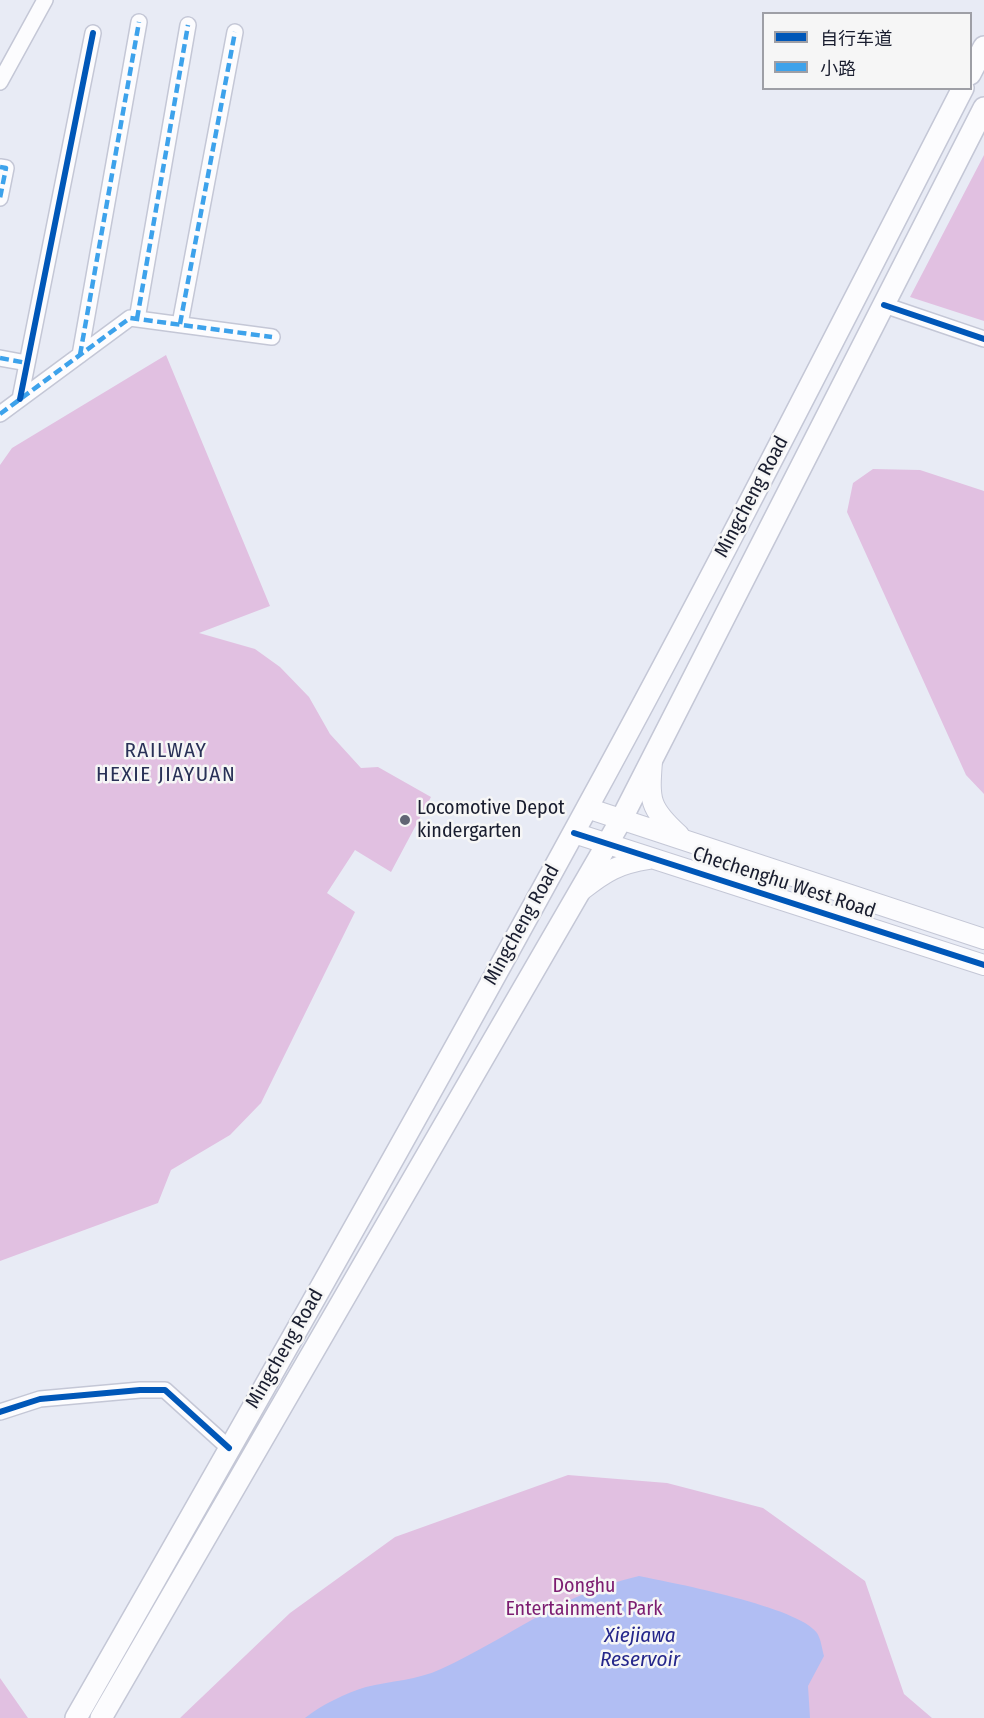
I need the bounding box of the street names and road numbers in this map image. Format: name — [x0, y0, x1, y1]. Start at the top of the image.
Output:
street label: Mingcheng Road — [710, 432, 794, 562]
street label: Chechenghu West Road — [690, 842, 878, 924]
street label: Mingcheng Road — [479, 861, 565, 989]
street label: Mingcheng Road — [241, 1285, 329, 1413]

